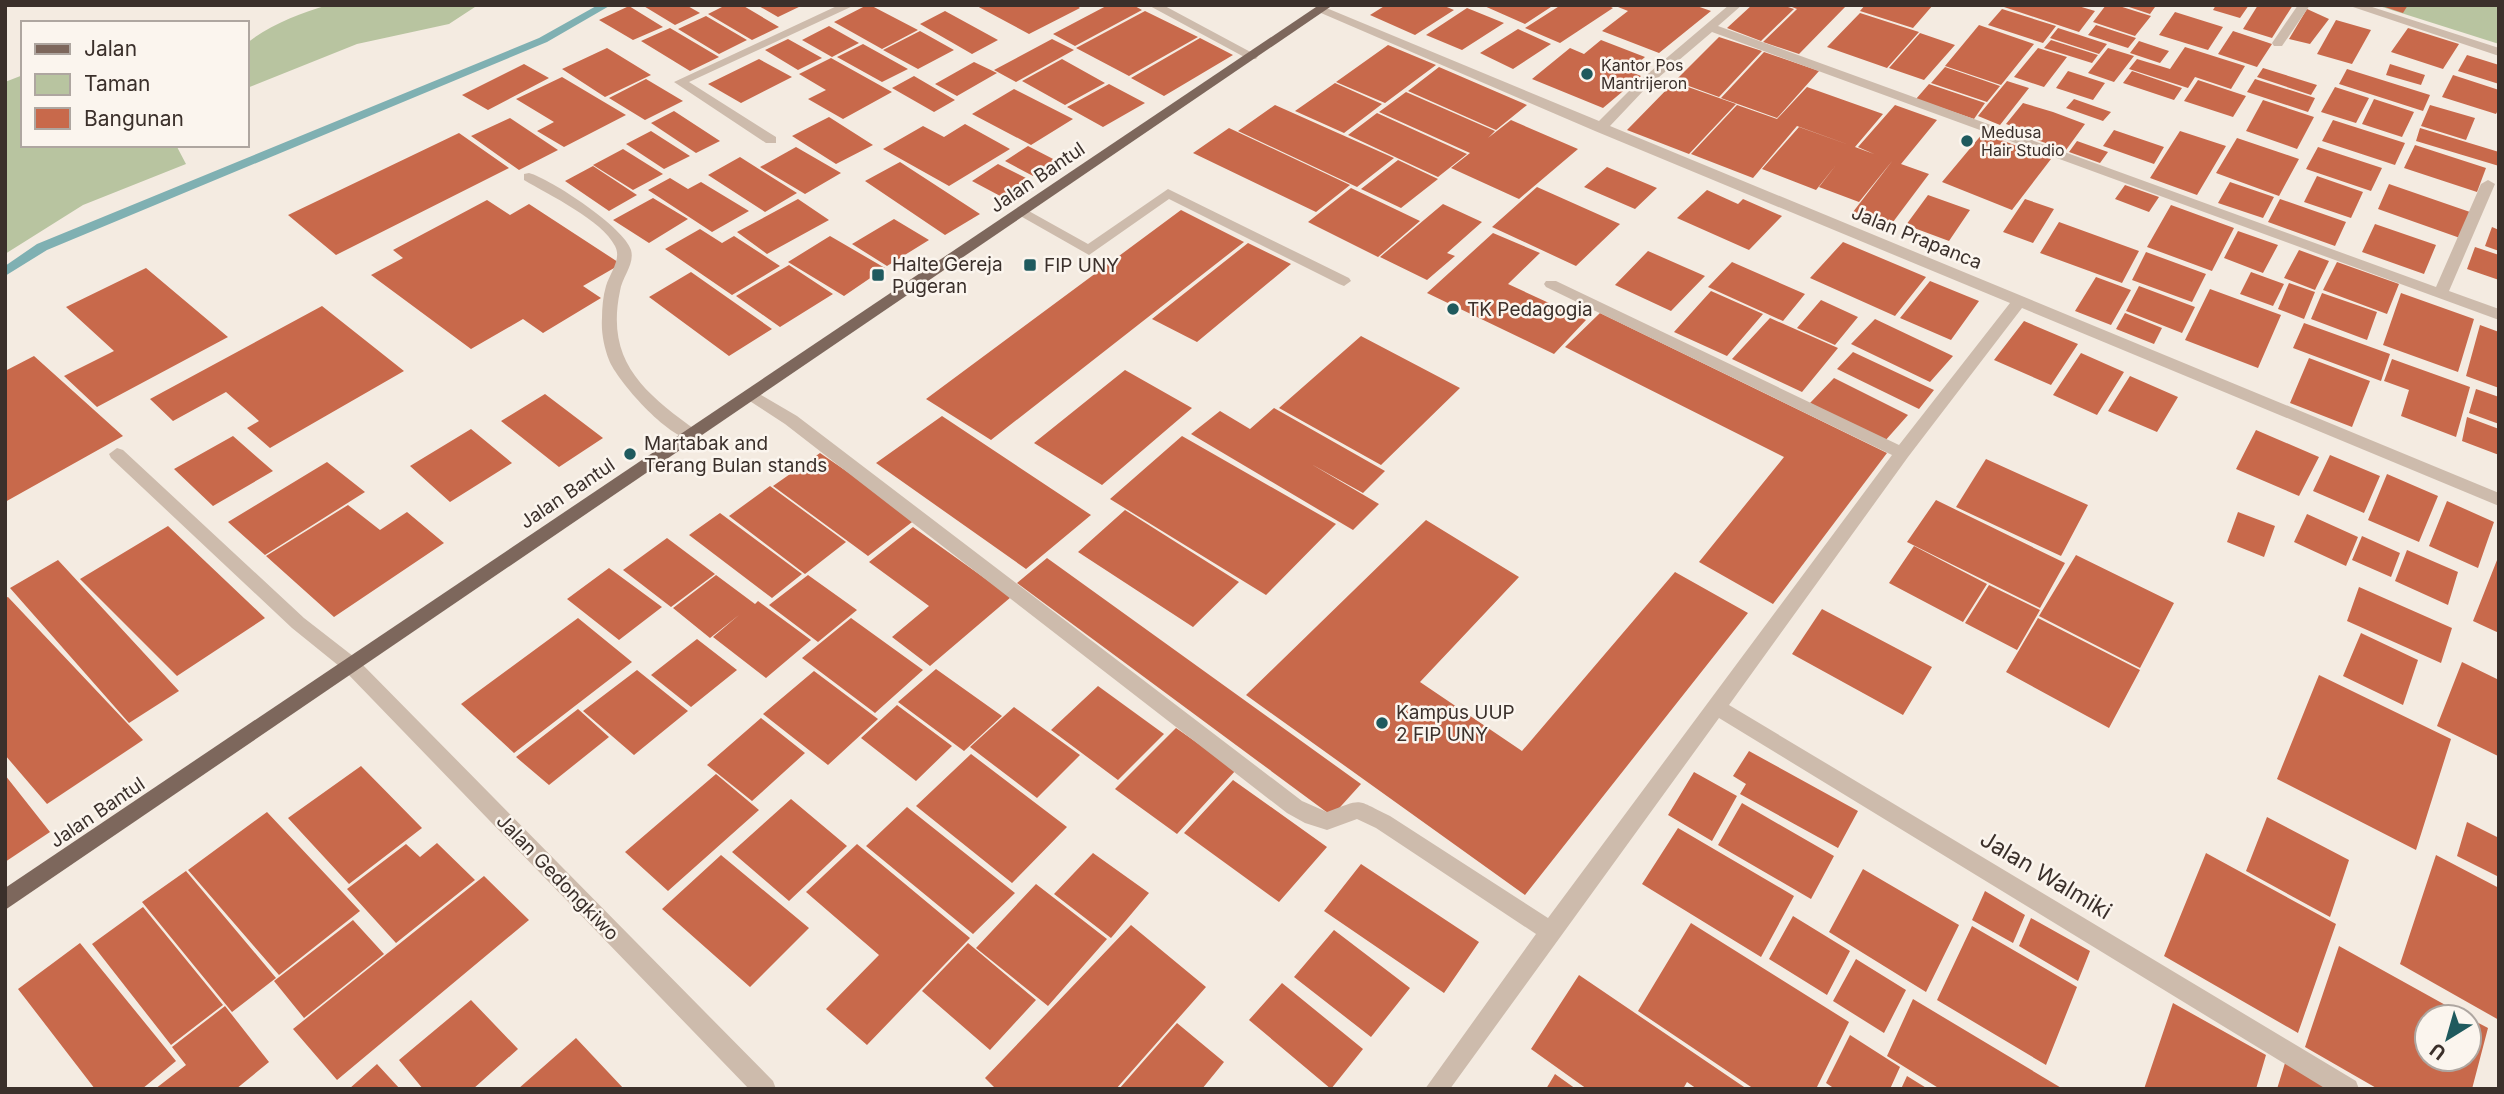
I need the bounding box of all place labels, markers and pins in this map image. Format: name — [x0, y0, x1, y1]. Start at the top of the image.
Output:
place label: Kantor Pos Mantrijeron — [1601, 55, 1687, 93]
marker: Kantor Pos Mantrijeron — [1579, 66, 1595, 82]
place label: Medusa Hair Studio — [1981, 122, 2065, 160]
marker: Medusa Hair Studio — [1959, 133, 1975, 149]
place label: Halte Gereja Pugeran — [892, 253, 1003, 298]
place label: FIP UNY — [1044, 254, 1119, 277]
marker: FIP UNY — [1022, 257, 1038, 273]
marker: Halte Gereja Pugeran — [870, 267, 886, 283]
place label: TK Pedagogia — [1467, 298, 1593, 321]
marker: TK Pedagogia — [1445, 301, 1461, 317]
place label: Martabak and Terang Bulan stands — [644, 432, 827, 477]
marker: Martabak and Terang Bulan stands — [622, 446, 638, 462]
place label: Kampus UUP 2 FIP UNY — [1396, 701, 1515, 746]
marker: Kampus UUP 2 FIP UNY — [1374, 715, 1390, 731]

